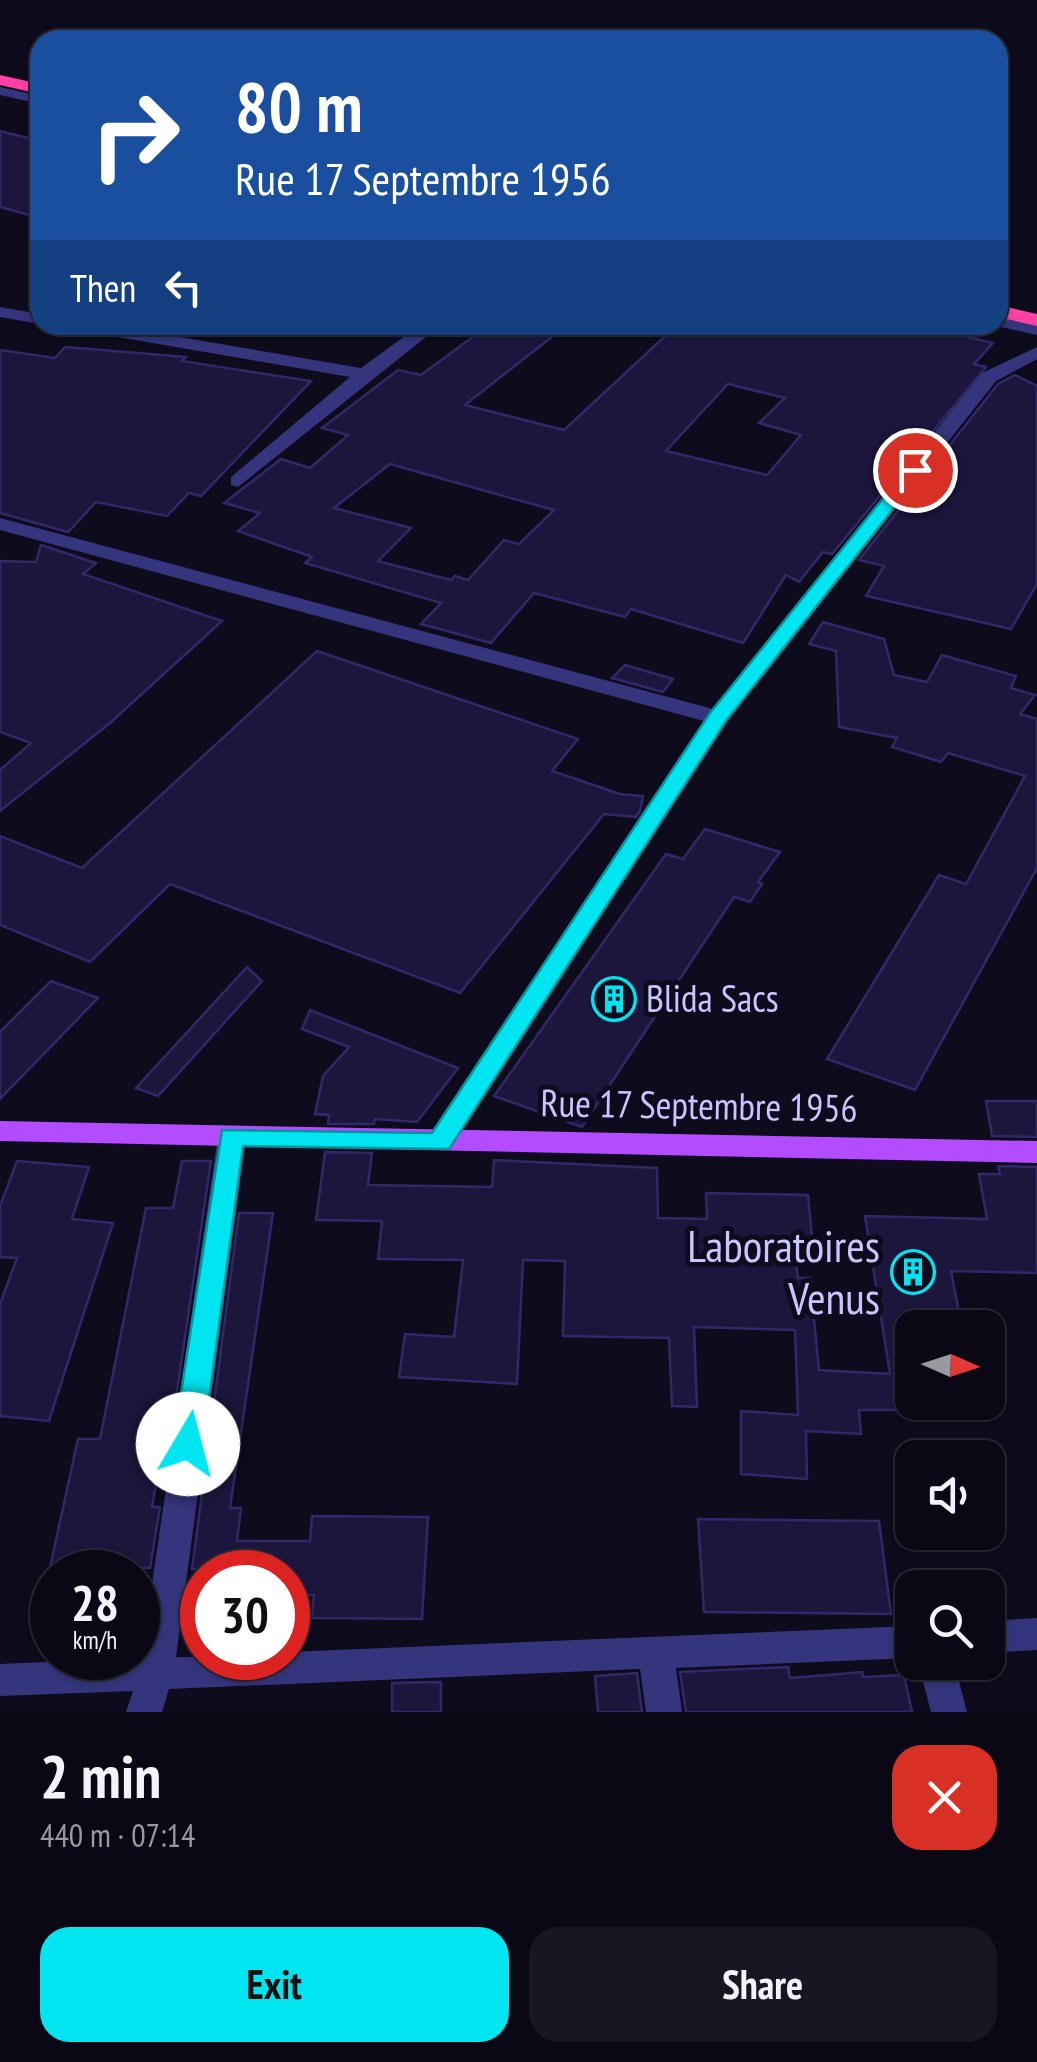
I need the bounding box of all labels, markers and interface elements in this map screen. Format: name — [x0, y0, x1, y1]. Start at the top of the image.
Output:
text: 80 m — [235, 61, 363, 151]
icon: right — [70, 70, 200, 200]
text: Rue 17 Septembre 1956 — [235, 149, 611, 207]
icon: left — [156, 260, 211, 315]
text: Then — [70, 263, 136, 312]
pin — [873, 428, 958, 513]
icon: arrive — [888, 443, 943, 498]
place label: Blida Sacs — [646, 973, 779, 1022]
building icon: Blida Sacs — [591, 976, 637, 1022]
street label: Rue 17 Septembre 1956 — [540, 1077, 858, 1132]
place label: Laboratoires Venus — [687, 1216, 880, 1326]
building icon: Laboratoires Venus — [890, 1249, 936, 1295]
north arrow — [895, 1310, 1005, 1420]
map controls — [895, 1310, 1005, 1680]
position arrow — [136, 1392, 240, 1496]
button: sound — [895, 1440, 1005, 1550]
speed limit sign: 30 — [180, 1550, 310, 1680]
text: 28 — [71, 1570, 119, 1635]
button: search — [895, 1570, 1005, 1680]
text: km/h — [73, 1624, 117, 1656]
text: 2 min — [40, 1737, 161, 1815]
button: close — [892, 1745, 997, 1850]
text: 440 m · 07:14 — [40, 1814, 195, 1856]
button: Exit — [40, 1927, 509, 2042]
button: Share — [529, 1927, 997, 2042]

